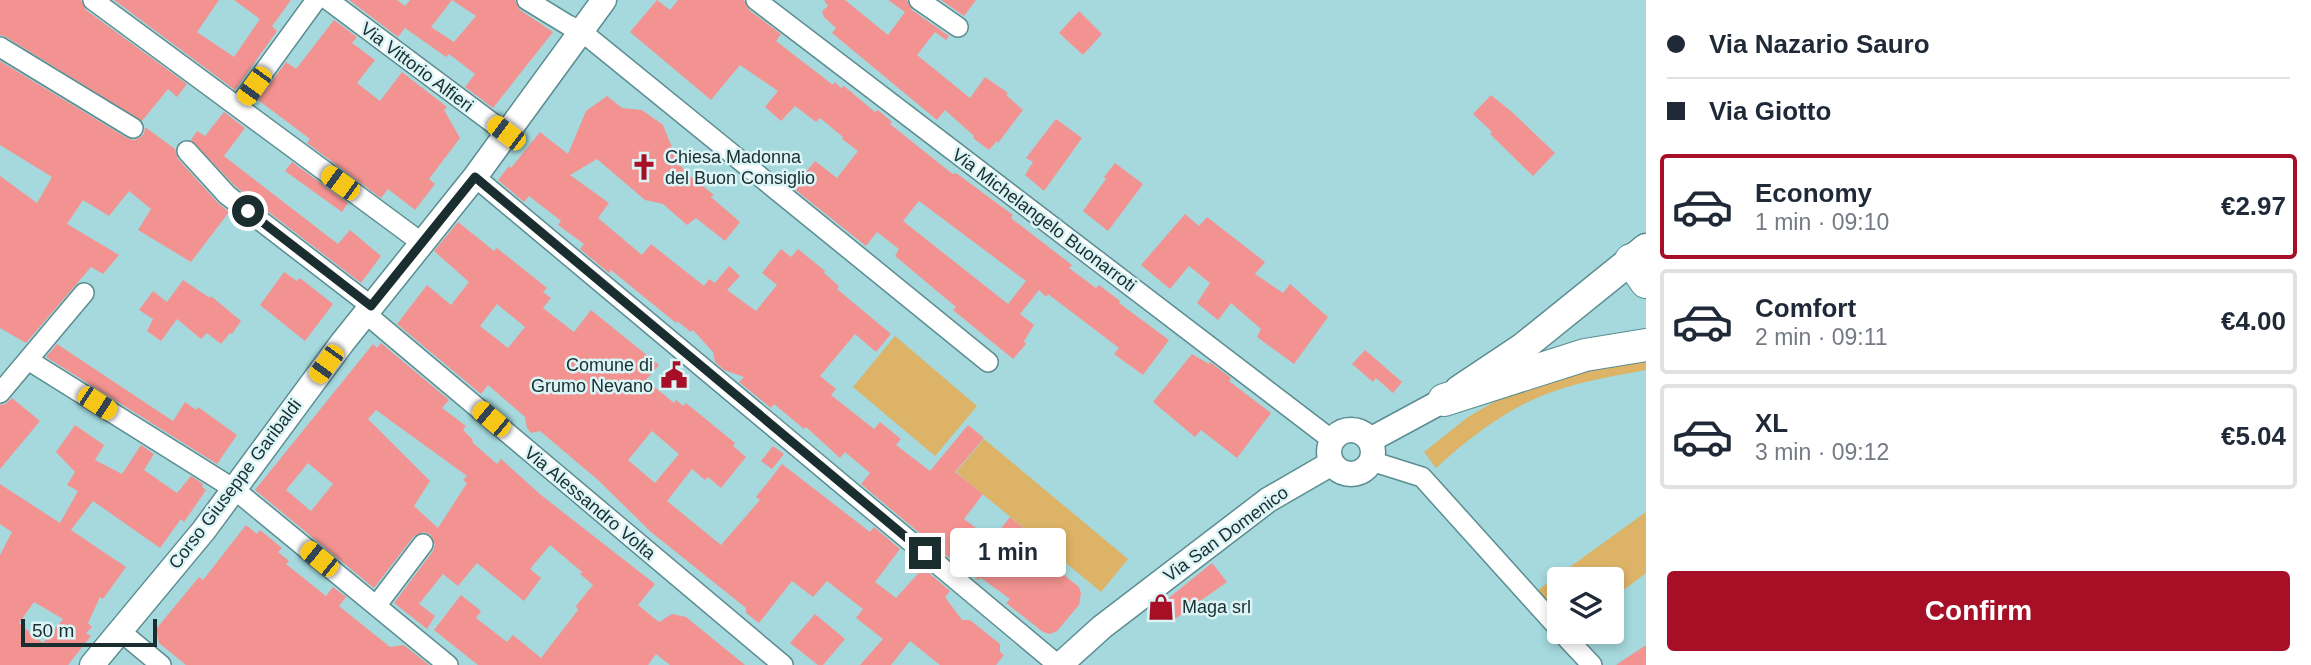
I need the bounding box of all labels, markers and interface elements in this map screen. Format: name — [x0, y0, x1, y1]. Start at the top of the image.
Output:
street label: Via Vittorio Alfieri — [357, 18, 477, 116]
text: Via Nazario Sauro — [1709, 29, 1930, 59]
car — [234, 63, 275, 109]
text: Via Giotto — [1709, 96, 1831, 126]
car — [483, 112, 530, 154]
street label: Via Michelangelo Buonarroti — [948, 144, 1140, 296]
place label: Chiesa Madonna del Buon Consiglio — [665, 147, 815, 188]
church icon: Chiesa Madonna del Buon Consiglio — [629, 152, 659, 182]
car — [317, 162, 364, 204]
icon: car — [1671, 175, 1734, 238]
text: Economy — [1755, 178, 1872, 208]
text: €2.97 — [2221, 191, 2286, 221]
route start — [232, 195, 264, 227]
text: 1 min · 09:10 — [1755, 209, 1889, 235]
icon: car — [1671, 290, 1734, 353]
text: Comfort — [1755, 293, 1856, 323]
text: €4.00 — [2221, 306, 2286, 336]
text: 2 min · 09:11 — [1755, 324, 1888, 350]
car — [306, 341, 347, 387]
place label: Comune di Grumo Nevano — [531, 355, 653, 396]
public building icon: Comune di Grumo Nevano — [659, 360, 689, 390]
car — [74, 383, 121, 423]
street label: Corso Giuseppe Garibaldi — [165, 395, 305, 573]
car — [469, 397, 514, 441]
icon: car — [1671, 405, 1734, 468]
text: XL — [1755, 408, 1788, 438]
text: €5.04 — [2221, 421, 2286, 451]
text: 3 min · 09:12 — [1755, 439, 1889, 465]
street label: Via Alessandro Volta — [520, 442, 660, 564]
street label: Via San Domenico — [1160, 482, 1292, 586]
callout: 1 min — [950, 528, 1065, 578]
route end — [909, 537, 941, 569]
car — [297, 538, 342, 580]
text: 1 min — [978, 539, 1038, 565]
map controls — [1547, 567, 1624, 644]
button: layers — [1547, 567, 1624, 644]
button: Confirm — [1667, 571, 2290, 651]
shop icon: Maga srl — [1146, 592, 1176, 622]
place label: Maga srl — [1182, 597, 1251, 617]
scale bar — [21, 616, 158, 648]
text: 50 m — [32, 620, 74, 641]

